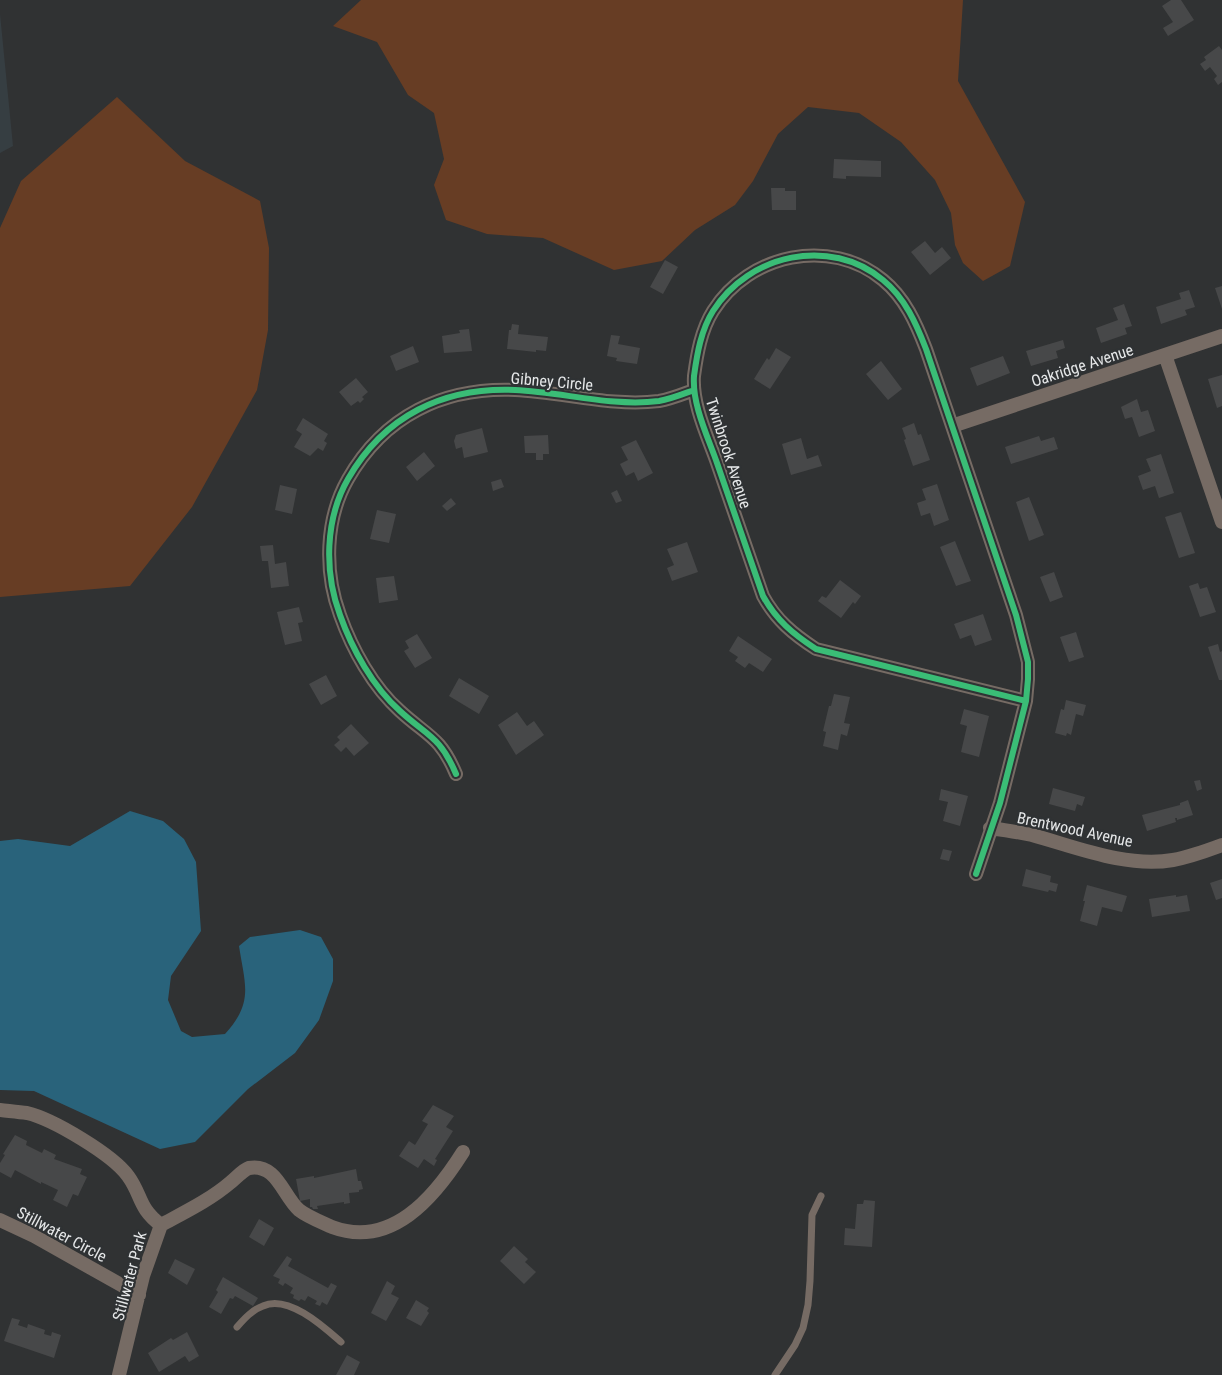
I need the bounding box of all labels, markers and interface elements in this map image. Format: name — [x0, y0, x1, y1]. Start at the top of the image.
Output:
street label: Oakridge Avenue — [1029, 340, 1136, 391]
street label: Gibney Circle — [510, 368, 594, 395]
street label: Twinbrook Avenue — [702, 395, 755, 511]
street label: Brentwood Avenue — [1015, 808, 1134, 851]
street label: Stillwater Circle — [14, 1203, 110, 1266]
street label: Stillwater Park — [108, 1229, 151, 1323]

